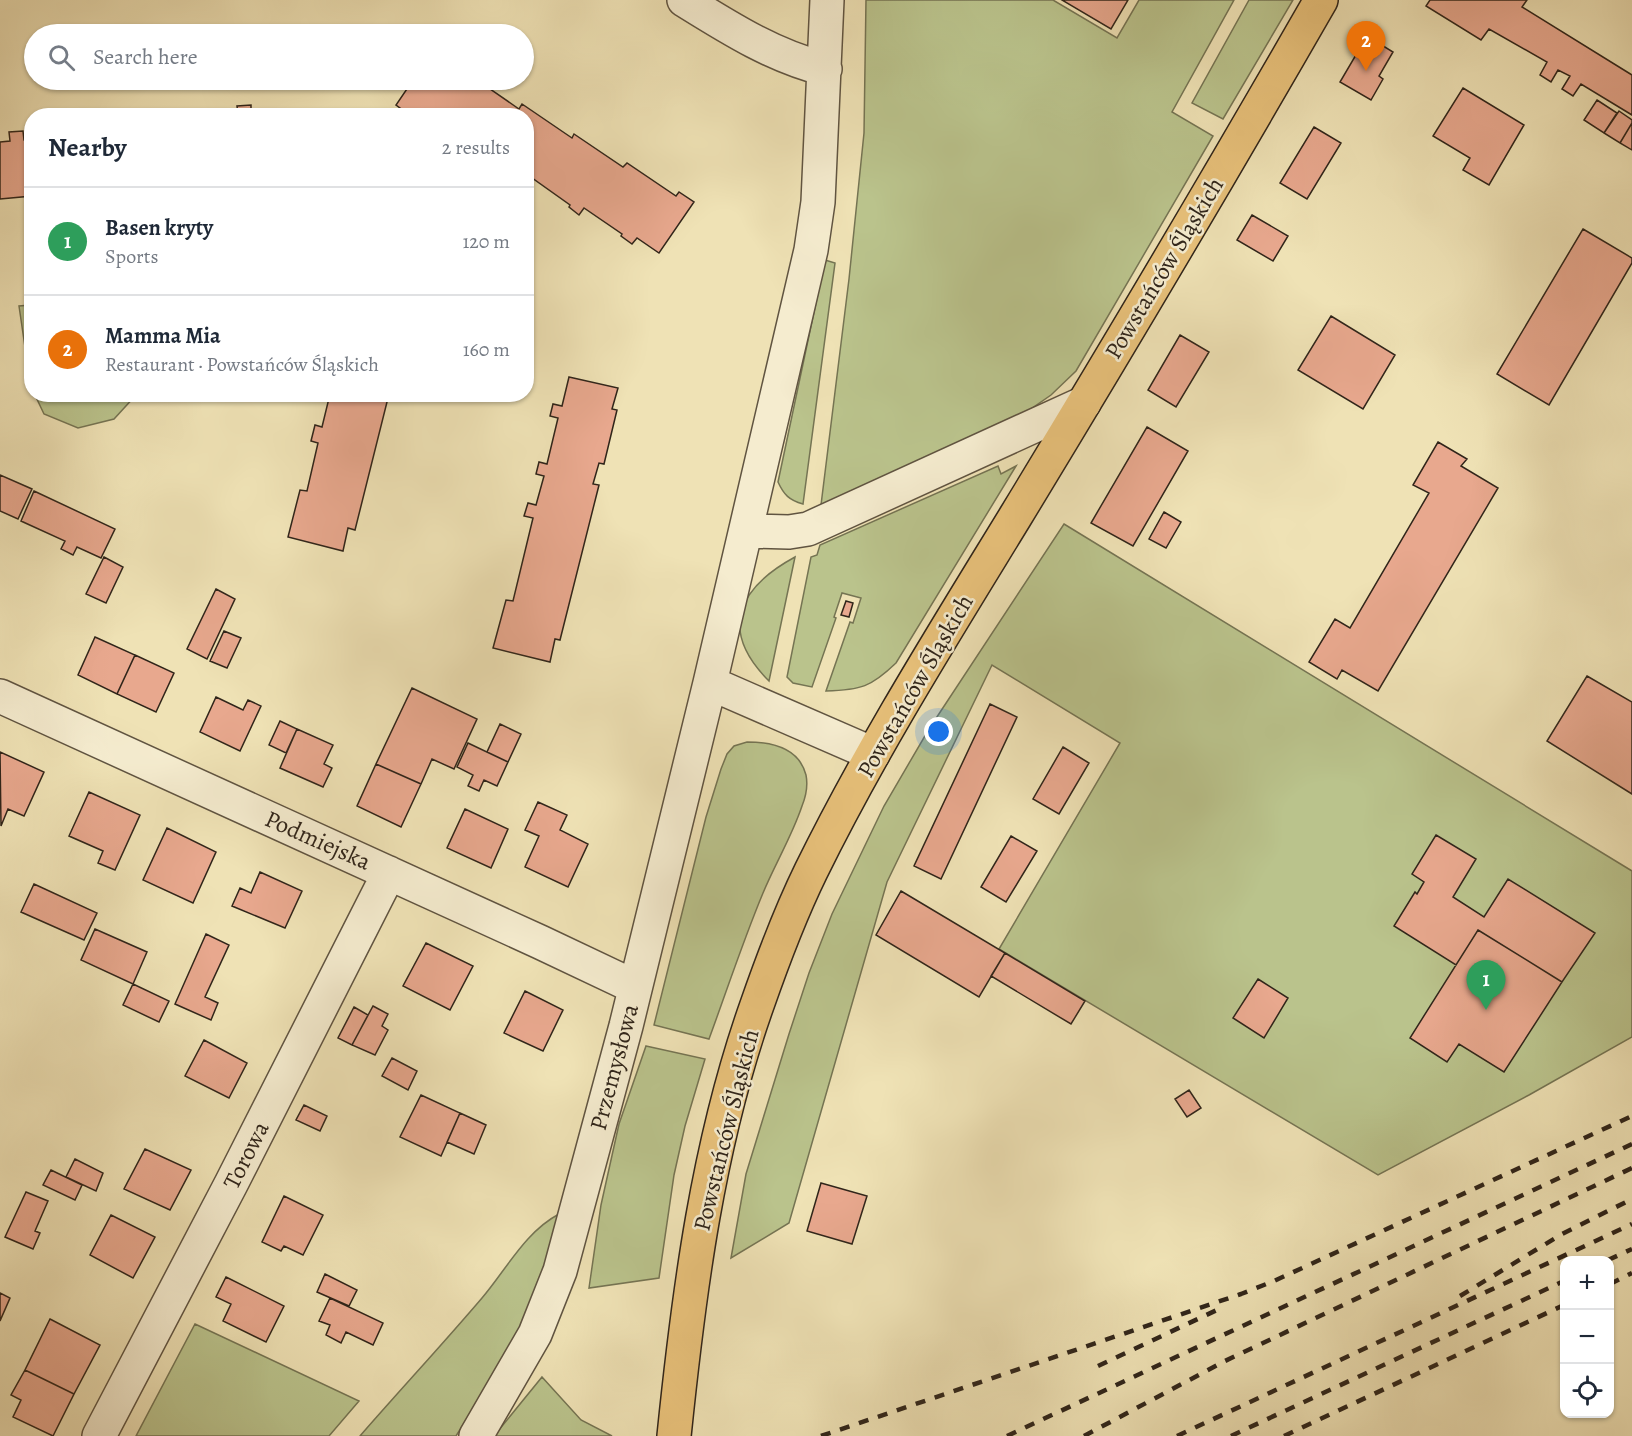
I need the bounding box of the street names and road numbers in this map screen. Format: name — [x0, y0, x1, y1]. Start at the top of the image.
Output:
street label: Powstańców Śląskich — [1097, 171, 1231, 365]
street label: Powstańców Śląskich — [849, 588, 981, 784]
street label: Podmiejska — [260, 802, 377, 878]
street label: Przemysłowa — [582, 999, 646, 1134]
street label: Powstańców Śląskich — [685, 1026, 767, 1234]
street label: Torowa — [215, 1115, 277, 1194]

